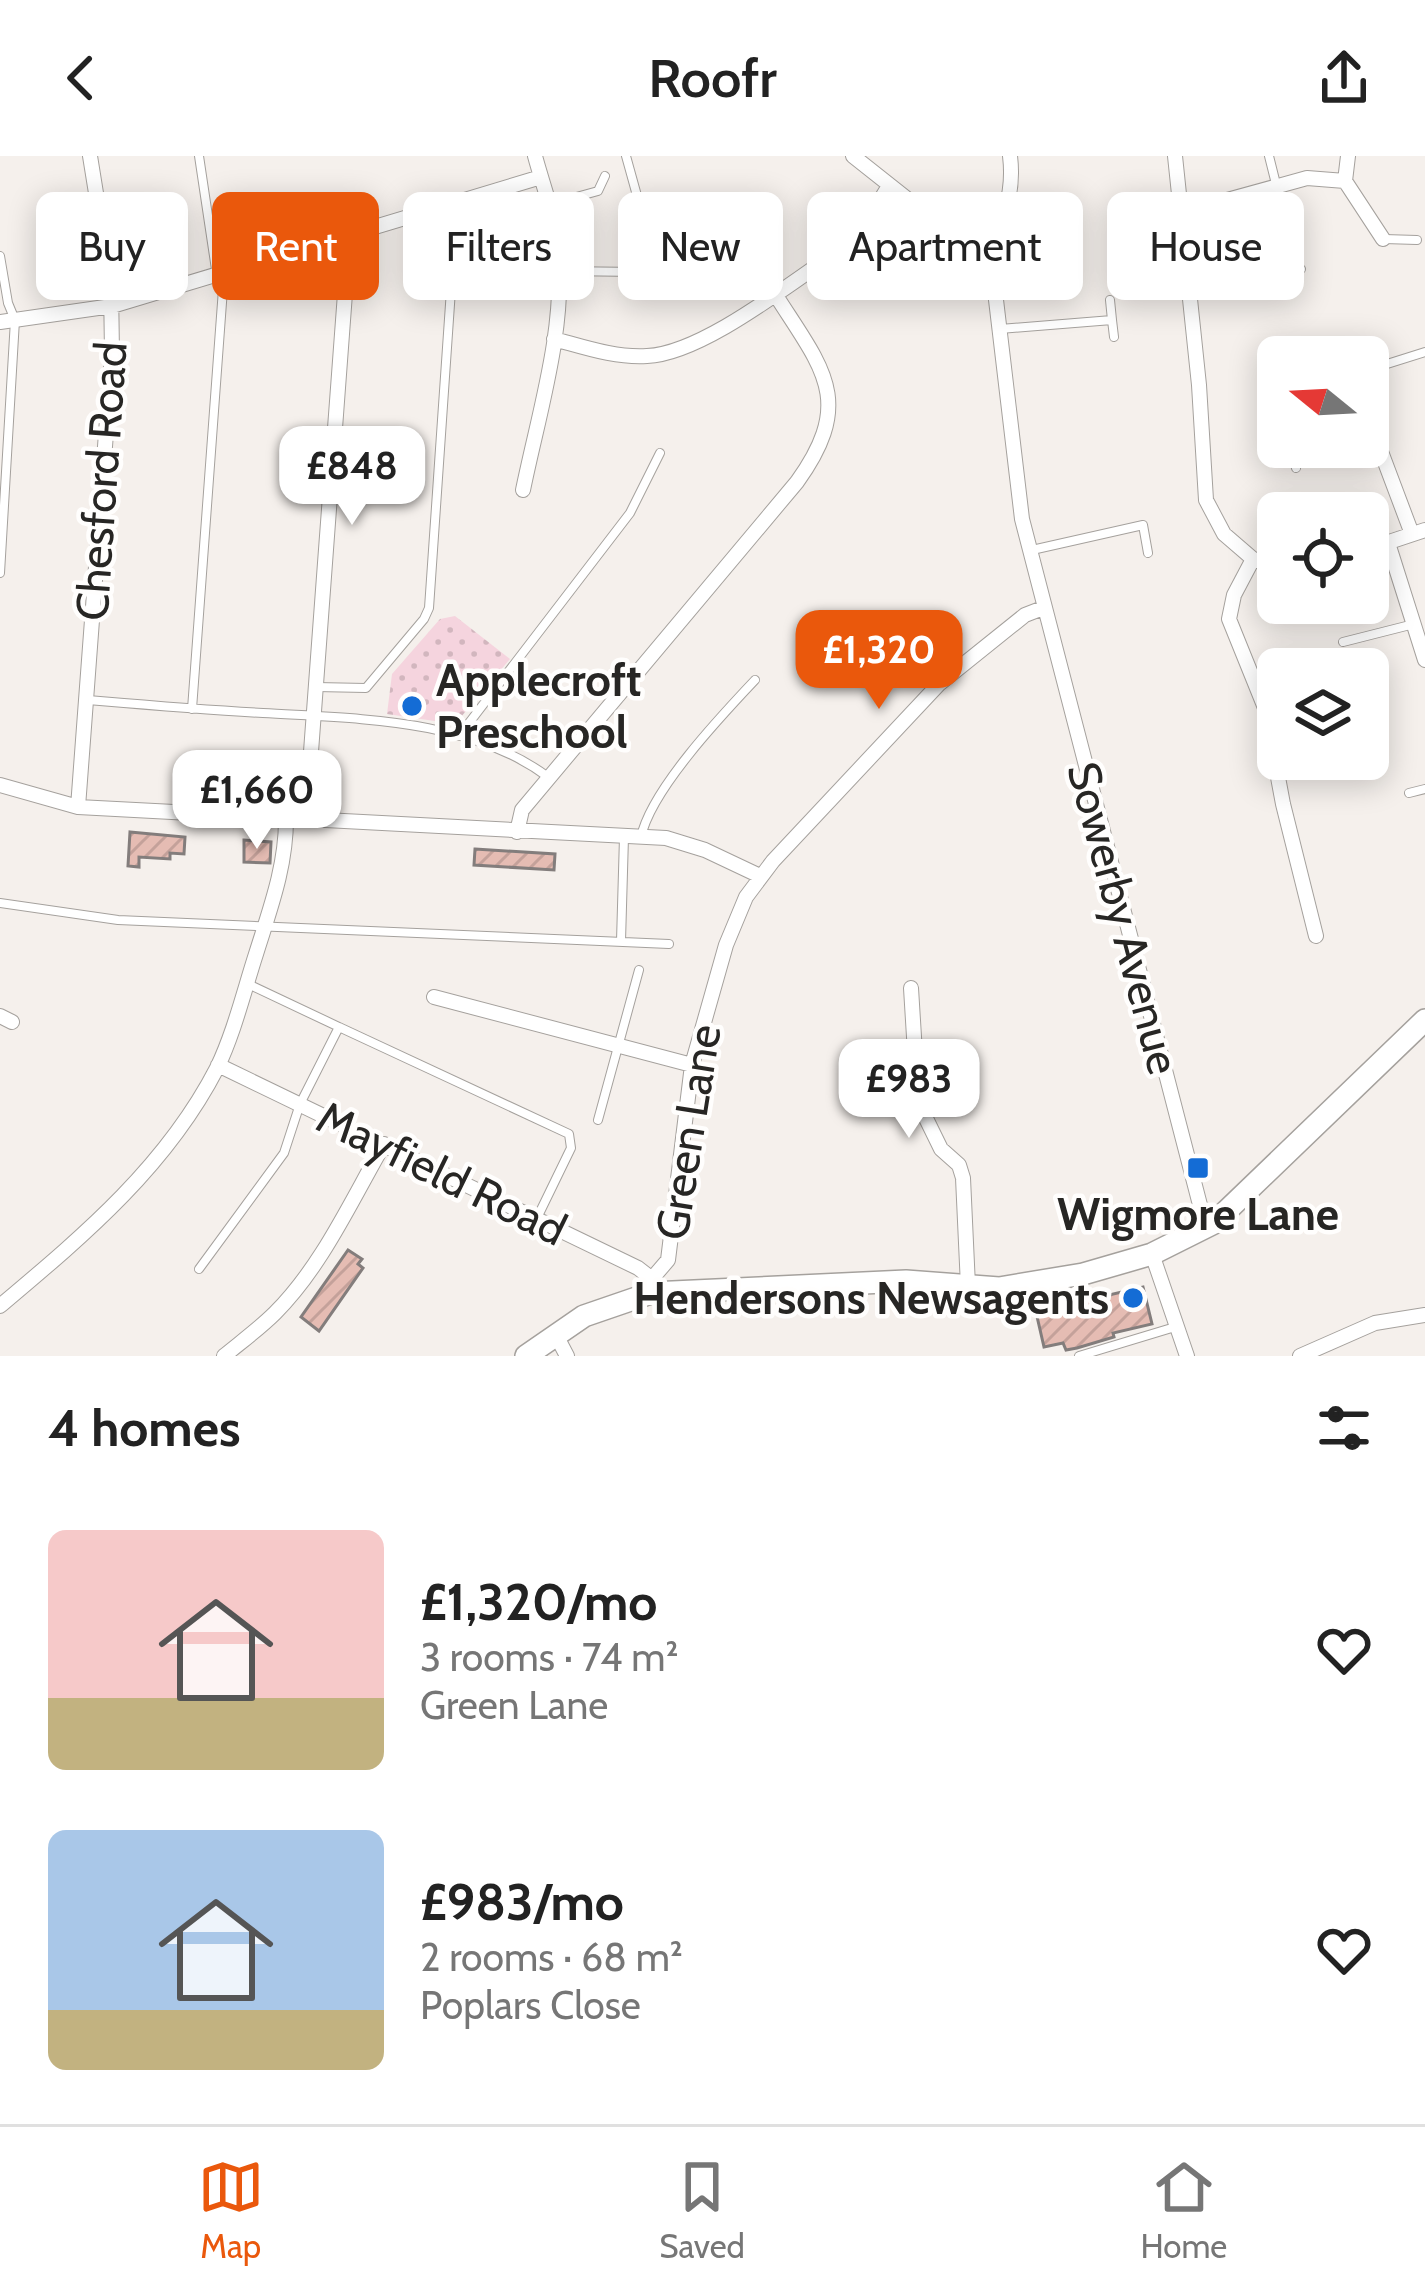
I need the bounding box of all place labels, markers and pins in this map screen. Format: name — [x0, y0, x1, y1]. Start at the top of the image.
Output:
pin: £848 — [281, 426, 423, 528]
pin: £1,320 — [781, 610, 977, 712]
place label: Applecroft Preschool — [436, 653, 641, 759]
marker: Applecroft Preschool — [399, 693, 425, 719]
pin: £1,660 — [159, 750, 355, 852]
pin: £983 — [838, 1039, 980, 1141]
marker: Wigmore Lane — [1185, 1155, 1211, 1181]
place label: Wigmore Lane — [1057, 1187, 1339, 1241]
place label: Hendersons Newsagents — [633, 1271, 1109, 1325]
marker: Hendersons Newsagents — [1120, 1285, 1146, 1311]

